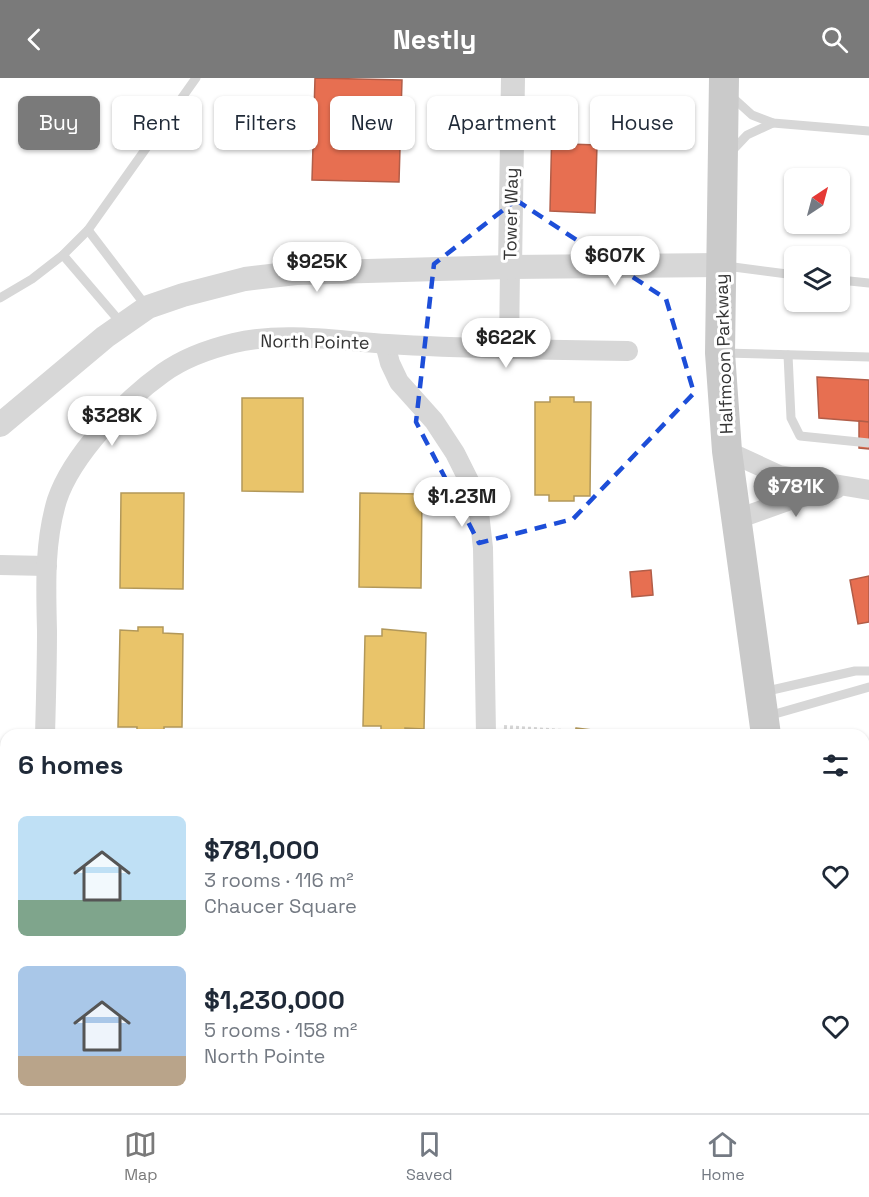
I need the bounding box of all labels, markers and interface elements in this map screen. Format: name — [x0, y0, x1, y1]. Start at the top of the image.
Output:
text: Nestly — [393, 22, 476, 57]
icon: back — [18, 23, 51, 56]
icon: search — [818, 23, 851, 56]
chip: Buy — [18, 96, 100, 150]
chip: Rent — [112, 96, 202, 150]
chip: Filters — [214, 96, 318, 150]
chip: New — [330, 96, 415, 150]
chip: Apartment — [427, 96, 578, 150]
chip: House — [590, 96, 695, 150]
street label: Tower Way — [498, 167, 523, 260]
north arrow — [784, 168, 850, 234]
map controls — [784, 168, 850, 312]
pin: $607K — [573, 236, 657, 287]
pin: $925K — [275, 242, 359, 293]
text: $607K — [585, 242, 645, 268]
button: layers — [784, 246, 850, 312]
text: $925K — [287, 248, 347, 274]
street label: Halfmoon Parkway — [709, 273, 738, 435]
pin: $622K — [464, 318, 548, 369]
text: $622K — [476, 324, 536, 350]
street label: North Pointe — [260, 329, 370, 354]
pin: $328K — [70, 396, 154, 447]
text: $328K — [82, 402, 142, 428]
pin: $781K — [754, 467, 838, 518]
text: $781K — [768, 473, 824, 499]
pin: $1.23M — [413, 477, 511, 528]
text: $1.23M — [428, 483, 496, 509]
text: 6 homes — [18, 748, 123, 782]
icon: filters — [819, 749, 852, 782]
text: $781,000 — [204, 833, 319, 867]
icon: home — [66, 840, 138, 912]
icon: heart — [819, 860, 852, 893]
text: 3 rooms · 116 m² — [204, 867, 354, 893]
text: Chaucer Square — [204, 893, 357, 919]
text: $1,230,000 — [204, 983, 345, 1017]
icon: home — [66, 990, 138, 1062]
icon: heart — [819, 1010, 852, 1043]
text: 5 rooms · 158 m² — [204, 1017, 357, 1043]
text: North Pointe — [204, 1043, 325, 1069]
tab: Map — [124, 1128, 158, 1185]
tab: Saved — [406, 1128, 453, 1185]
tab: Home — [701, 1128, 745, 1185]

